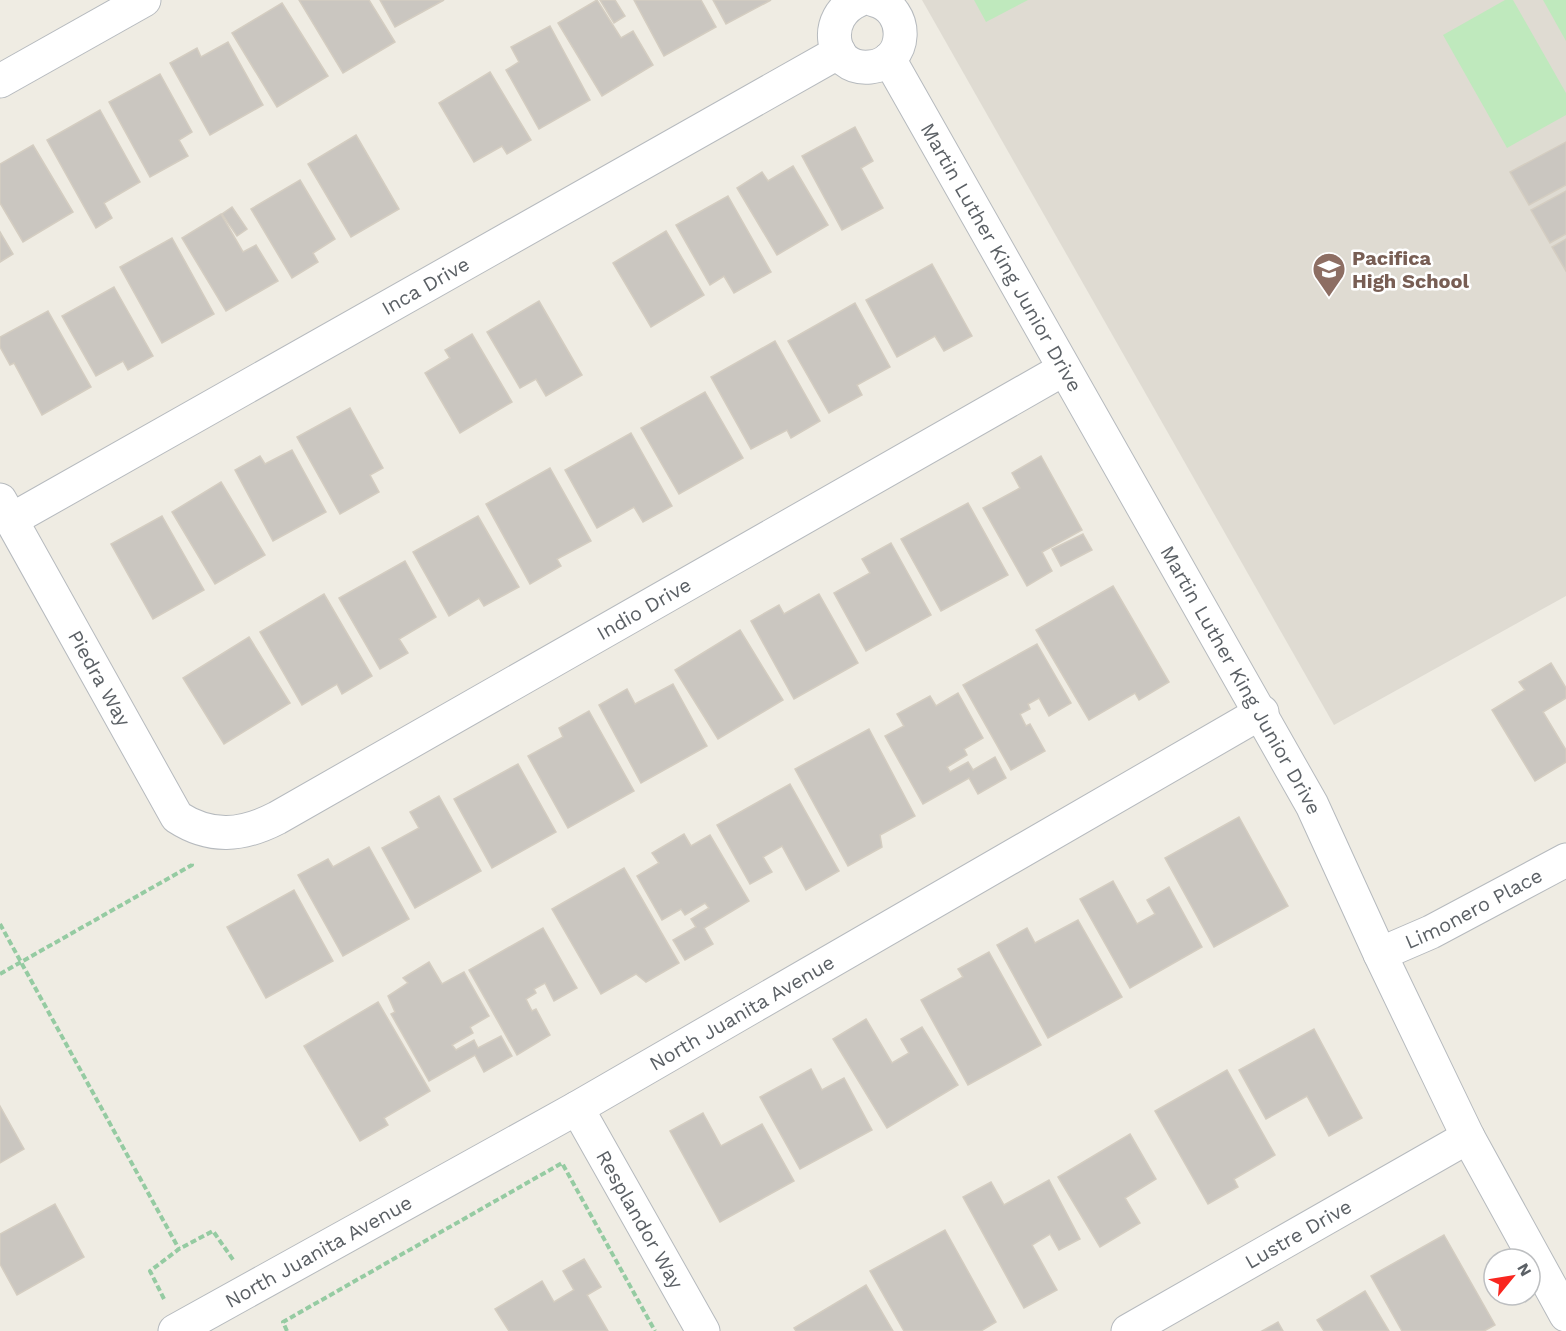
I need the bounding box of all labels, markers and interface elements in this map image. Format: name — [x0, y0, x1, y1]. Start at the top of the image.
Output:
street label: Martin Luther King Junior Drive — [916, 119, 1087, 396]
place label: Pacifica High School — [1352, 246, 1470, 293]
street label: Inca Drive — [377, 251, 473, 320]
school or university icon: Pacifica High School — [1311, 251, 1347, 298]
street label: Martin Luther King Junior Drive — [1155, 541, 1327, 818]
street label: Indio Drive — [592, 572, 695, 645]
street label: Piedra Way — [63, 626, 136, 731]
street label: Limonero Place — [1401, 863, 1546, 954]
street label: North Juanita Avenue — [645, 950, 839, 1076]
street label: Resplandor Way — [591, 1146, 689, 1294]
street label: North Juanita Avenue — [221, 1190, 416, 1313]
street label: Lustre Drive — [1241, 1194, 1356, 1274]
north arrow — [1482, 1247, 1542, 1307]
text: N — [1513, 1260, 1536, 1280]

